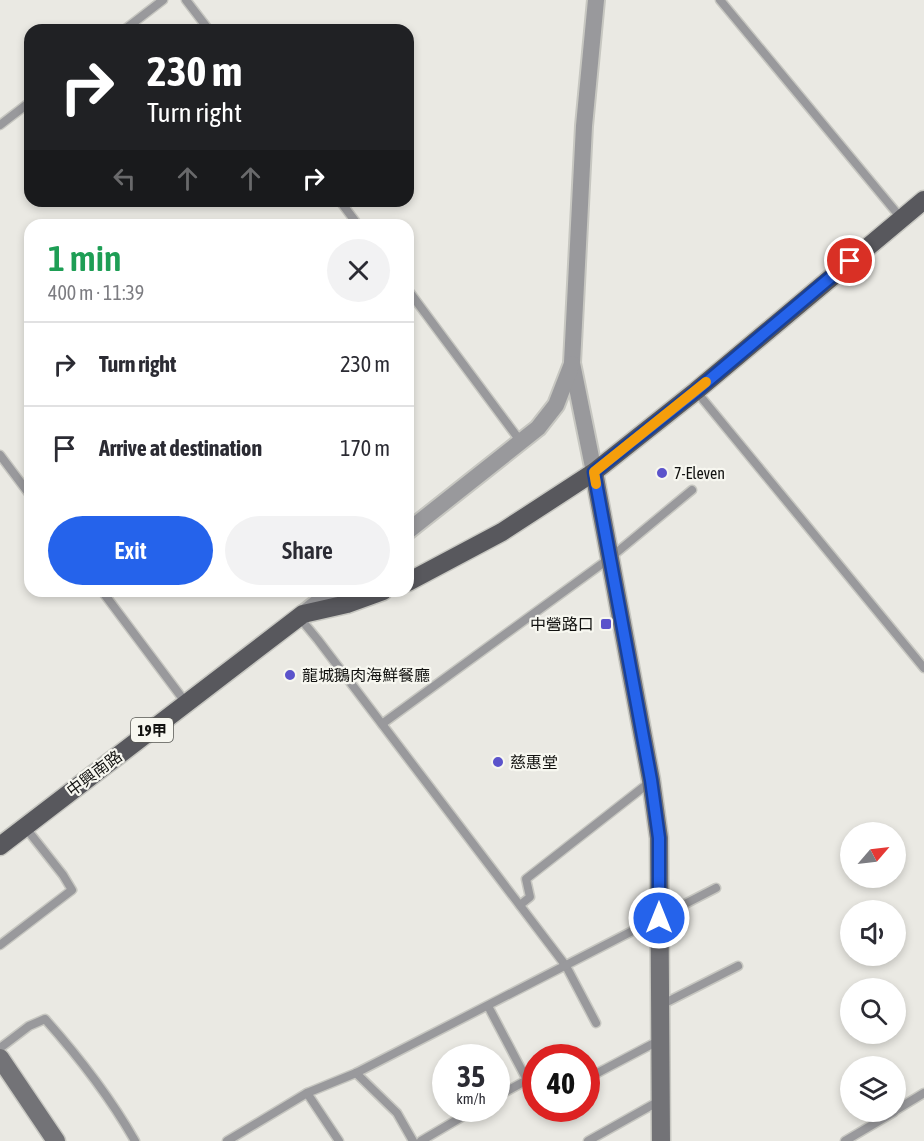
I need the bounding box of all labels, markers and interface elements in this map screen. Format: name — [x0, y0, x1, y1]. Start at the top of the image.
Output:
text: 230 m — [147, 47, 242, 95]
icon: right — [48, 48, 126, 126]
text: Turn right — [147, 97, 242, 128]
icon: left — [108, 162, 141, 195]
icon: ahead — [171, 162, 204, 195]
icon: ahead — [234, 162, 267, 195]
icon: right — [297, 162, 330, 195]
pin — [824, 235, 875, 286]
text: 1 min — [48, 237, 122, 279]
button: close — [327, 239, 390, 302]
icon: arrive — [833, 244, 866, 277]
text: 400 m · 11:39 — [48, 281, 144, 304]
icon: right — [48, 348, 81, 381]
text: Turn right — [99, 351, 176, 377]
text: 230 m — [340, 351, 390, 377]
icon: arrive — [48, 432, 81, 465]
text: Arrive at destination — [99, 435, 262, 461]
text: 170 m — [340, 435, 390, 461]
place label: 7-Eleven — [674, 464, 725, 482]
marker: 7-Eleven — [655, 466, 669, 480]
button: Exit — [48, 516, 213, 585]
button: Share — [225, 516, 390, 585]
place label: 中營路口 — [530, 615, 594, 633]
marker: 中營路口 — [599, 617, 613, 631]
place label: 龍城鵝肉海鮮餐廳 — [302, 666, 430, 684]
marker: 龍城鵝肉海鮮餐廳 — [283, 668, 297, 682]
road number: 19甲 — [131, 718, 173, 742]
street label: 中興南路 — [63, 747, 125, 799]
place label: 慈惠堂 — [510, 753, 558, 771]
marker: 慈惠堂 — [491, 755, 505, 769]
north arrow — [840, 822, 906, 888]
map controls — [840, 822, 906, 1122]
position arrow — [627, 886, 691, 950]
button: sound — [840, 900, 906, 966]
button: search — [840, 978, 906, 1044]
speed limit sign: 40 — [522, 1044, 600, 1122]
button: layers — [840, 1056, 906, 1122]
text: 35 — [457, 1059, 485, 1093]
text: km/h — [456, 1090, 486, 1107]

